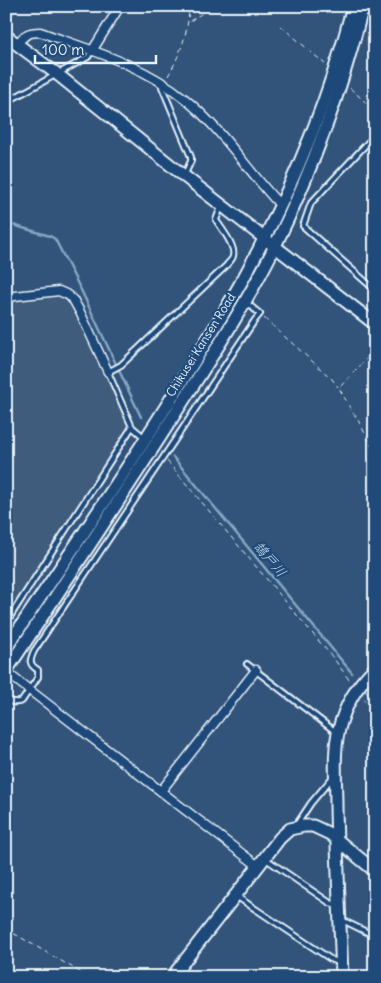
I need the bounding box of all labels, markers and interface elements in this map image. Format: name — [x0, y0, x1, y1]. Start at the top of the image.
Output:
scale bar — [35, 32, 156, 64]
text: 100 m — [42, 40, 84, 59]
street label: Chikusei Kansen Road — [163, 290, 238, 399]
water label: 鵠戸川 — [250, 537, 290, 581]

